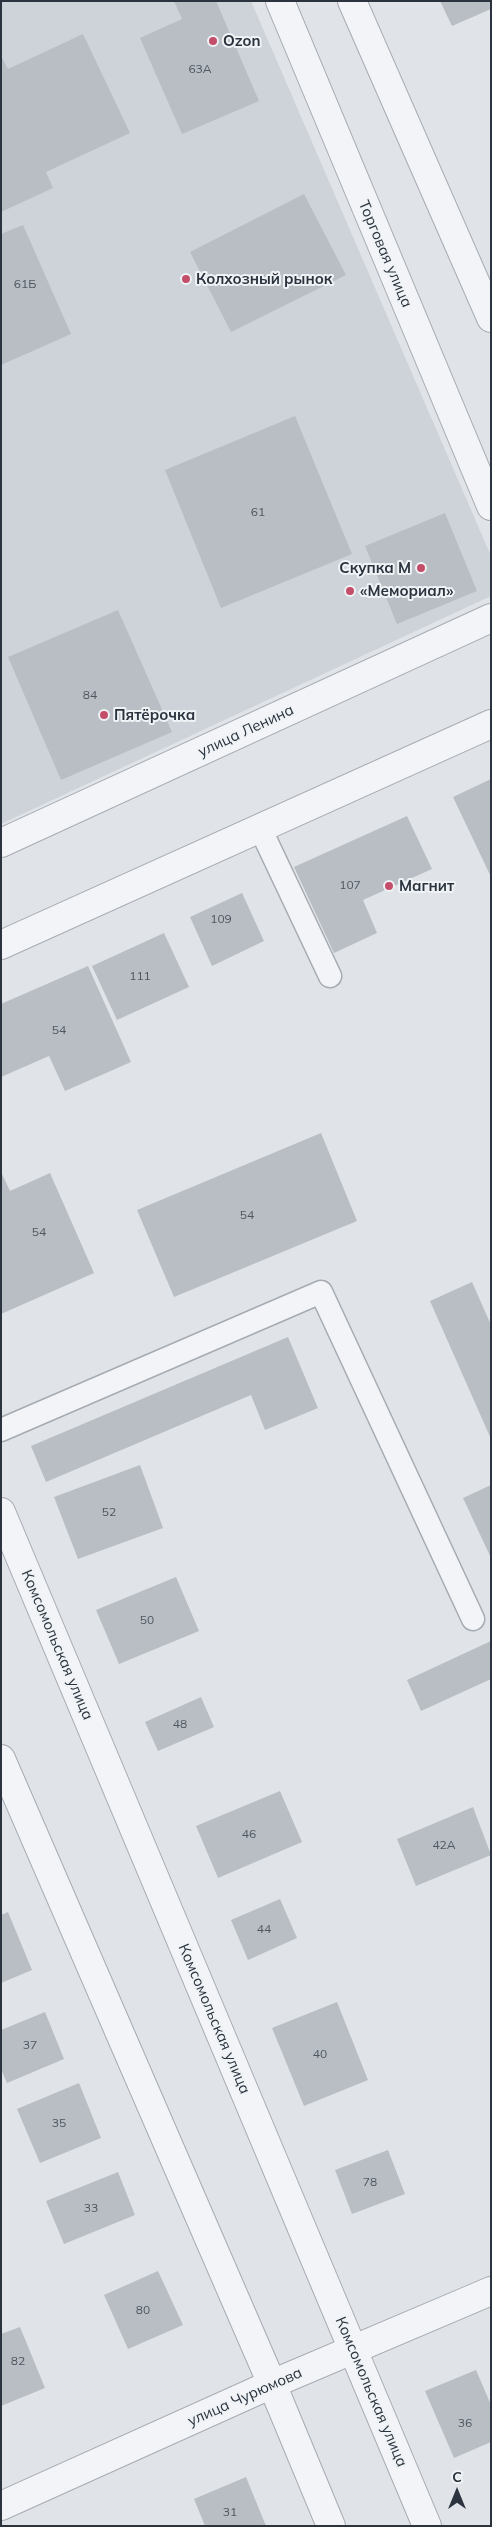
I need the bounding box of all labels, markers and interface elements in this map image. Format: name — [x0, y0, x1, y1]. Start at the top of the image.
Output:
place label: Ozon — [223, 32, 260, 50]
marker: Ozon — [207, 35, 219, 47]
house number: 63А — [188, 62, 212, 76]
street label: Торговая улица — [354, 198, 416, 310]
place label: Колхозный рынок — [196, 270, 332, 288]
marker: Колхозный рынок — [180, 273, 192, 285]
house number: 61Б — [14, 277, 36, 291]
house number: 61 — [251, 505, 265, 519]
place label: Скупка М — [339, 559, 411, 577]
marker: Скупка М — [415, 562, 427, 574]
place label: «Мемориал» — [360, 582, 453, 600]
marker: «Мемориал» — [344, 585, 356, 597]
house number: 84 — [83, 688, 97, 702]
street label: улица Ленина — [195, 701, 297, 761]
place label: Пятёрочка — [114, 706, 195, 724]
marker: Пятёрочка — [98, 709, 110, 721]
place label: Магнит — [399, 877, 454, 895]
house number: 107 — [339, 878, 361, 892]
marker: Магнит — [383, 880, 395, 892]
house number: 109 — [210, 912, 232, 926]
house number: 111 — [129, 969, 151, 983]
house number: 54 — [52, 1023, 66, 1037]
house number: 54 — [240, 1208, 254, 1222]
house number: 54 — [32, 1225, 46, 1239]
house number: 52 — [102, 1505, 116, 1519]
street label: Комсомольская улица — [17, 1567, 97, 1723]
house number: 50 — [140, 1613, 154, 1627]
house number: 48 — [173, 1717, 187, 1731]
house number: 46 — [242, 1827, 256, 1841]
house number: 42А — [432, 1838, 456, 1852]
house number: 44 — [257, 1922, 271, 1936]
street label: Комсомольская улица — [174, 1941, 254, 2097]
house number: 37 — [23, 2038, 37, 2052]
house number: 40 — [313, 2047, 327, 2061]
house number: 35 — [52, 2116, 66, 2130]
house number: 78 — [363, 2175, 377, 2189]
house number: 33 — [84, 2201, 98, 2215]
house number: 80 — [136, 2303, 150, 2317]
street label: Комсомольская улица — [331, 2314, 411, 2470]
house number: 82 — [11, 2354, 25, 2368]
street label: улица Чурюмова — [185, 2364, 305, 2430]
house number: 36 — [458, 2416, 472, 2430]
north arrow — [432, 2467, 482, 2517]
text: С — [452, 2468, 462, 2486]
house number: 31 — [223, 2505, 237, 2519]

